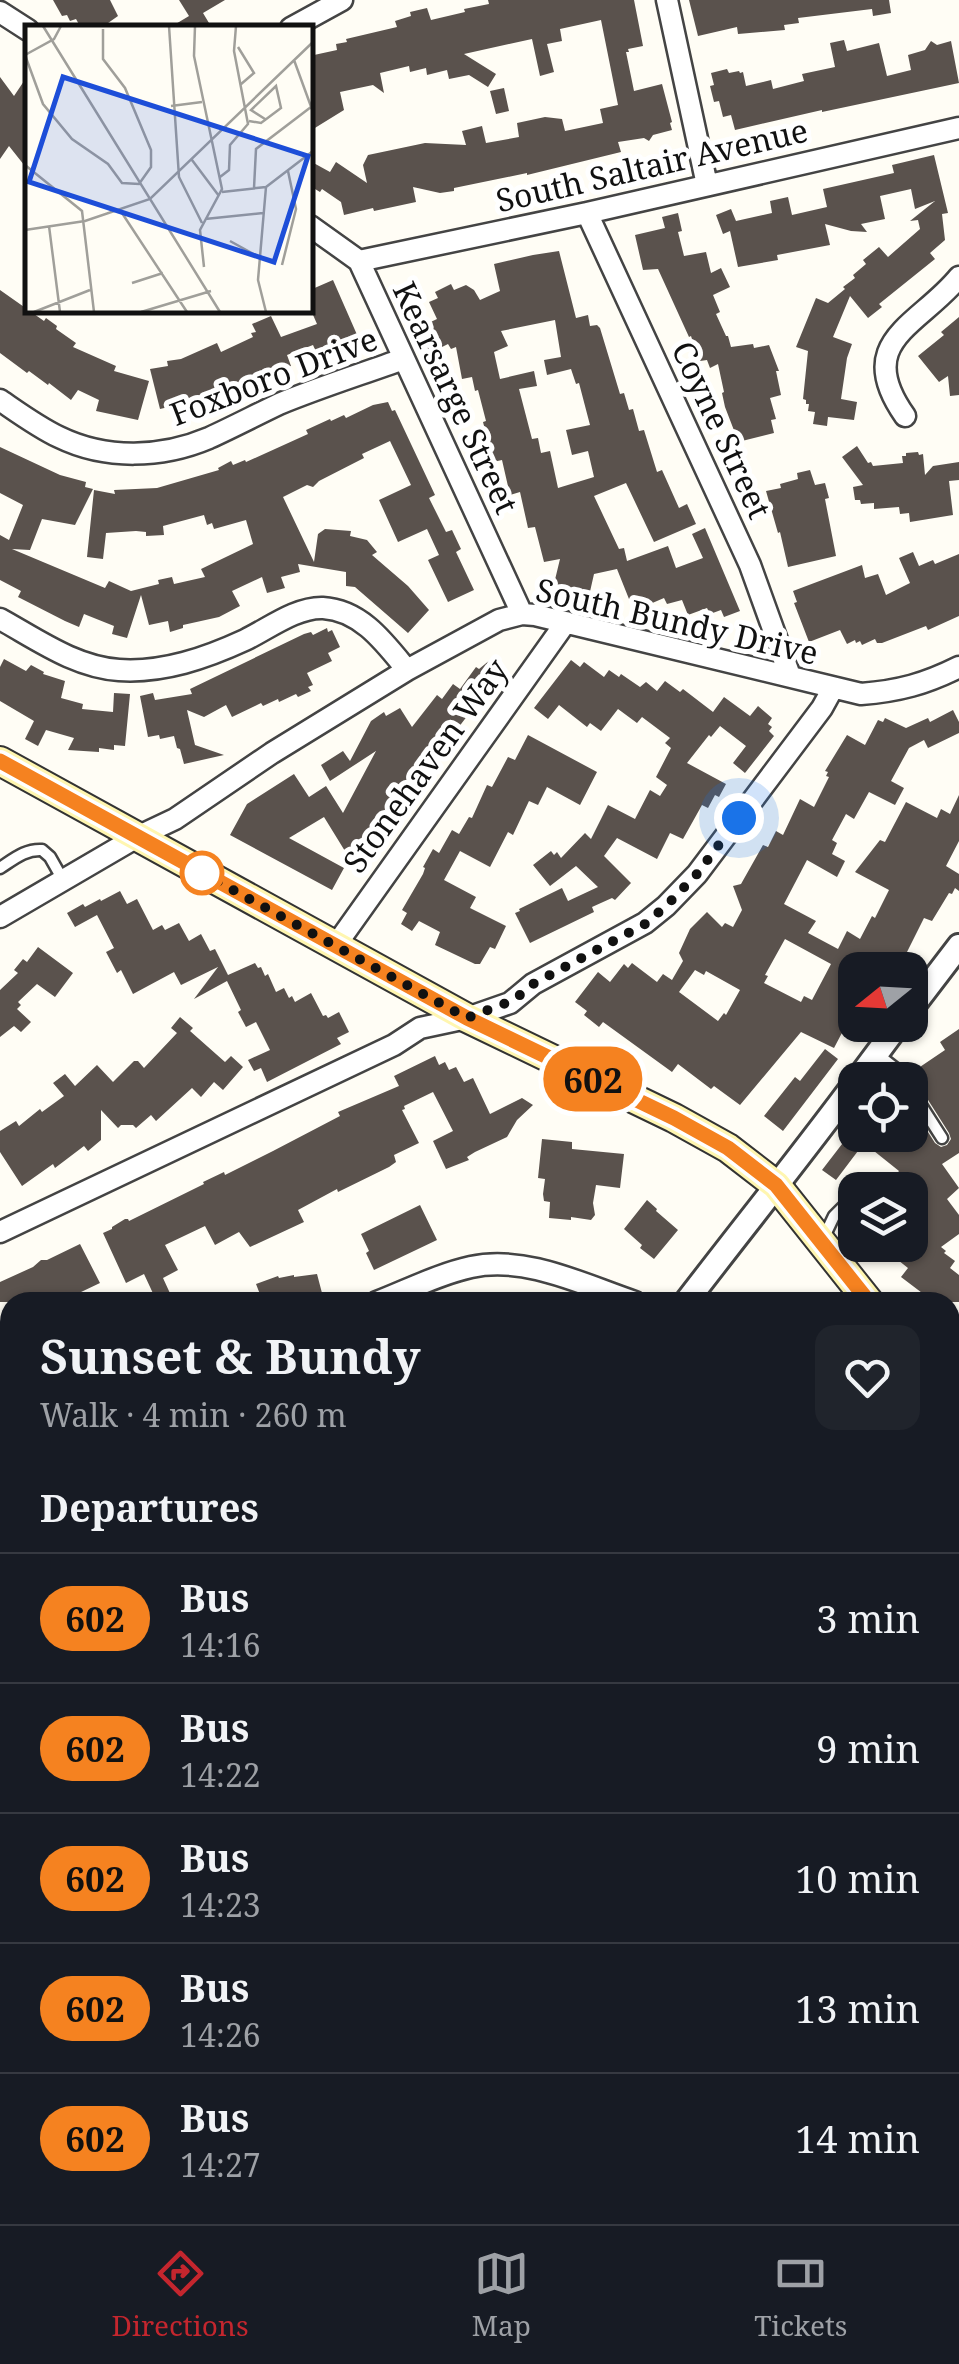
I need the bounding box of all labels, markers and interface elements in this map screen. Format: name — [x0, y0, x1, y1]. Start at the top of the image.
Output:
inset map — [25, 25, 312, 312]
street label: South Saltair Avenue — [492, 108, 812, 221]
street label: Kearsarge Street — [384, 274, 529, 520]
street label: Foxboro Drive — [164, 316, 383, 435]
street label: Coyne Street — [663, 334, 782, 525]
street label: South Bundy Drive — [532, 567, 823, 674]
street label: Stonehaven Way — [333, 649, 518, 881]
your location — [714, 793, 764, 843]
unlabelled marker — [181, 852, 223, 894]
north arrow — [838, 952, 928, 1042]
map controls — [838, 952, 928, 1262]
line badge: 602 — [536, 1046, 650, 1112]
text: 602 — [563, 1056, 623, 1103]
button: locate — [838, 1062, 928, 1152]
button: layers — [838, 1172, 928, 1262]
text: Sunset & Bundy — [40, 1323, 420, 1388]
button: heart — [815, 1325, 920, 1430]
text: Walk · 4 min · 260 m — [40, 1393, 347, 1436]
text: Departures — [40, 1481, 259, 1533]
text: Bus — [180, 1571, 249, 1623]
text: 3 min — [816, 1592, 920, 1644]
text: 602 — [65, 1595, 125, 1642]
text: 14:16 — [180, 1623, 261, 1666]
text: Bus — [180, 1701, 249, 1753]
text: 9 min — [816, 1722, 920, 1774]
text: 602 — [65, 1725, 125, 1772]
text: 14:22 — [180, 1753, 261, 1796]
text: Bus — [180, 1831, 249, 1883]
text: 10 min — [795, 1852, 920, 1904]
text: 602 — [65, 1855, 125, 1902]
text: 14:23 — [180, 1883, 261, 1926]
text: Bus — [180, 1961, 249, 2013]
text: 13 min — [795, 1982, 920, 2034]
text: 602 — [65, 1985, 125, 2032]
text: 14:26 — [180, 2013, 261, 2056]
text: Bus — [180, 2091, 249, 2143]
text: 14 min — [795, 2112, 920, 2164]
text: 602 — [65, 2115, 125, 2162]
text: 14:27 — [180, 2143, 261, 2186]
tab: Directions — [112, 2246, 249, 2344]
tab: Map — [472, 2246, 531, 2344]
tab: Tickets — [754, 2246, 847, 2344]

